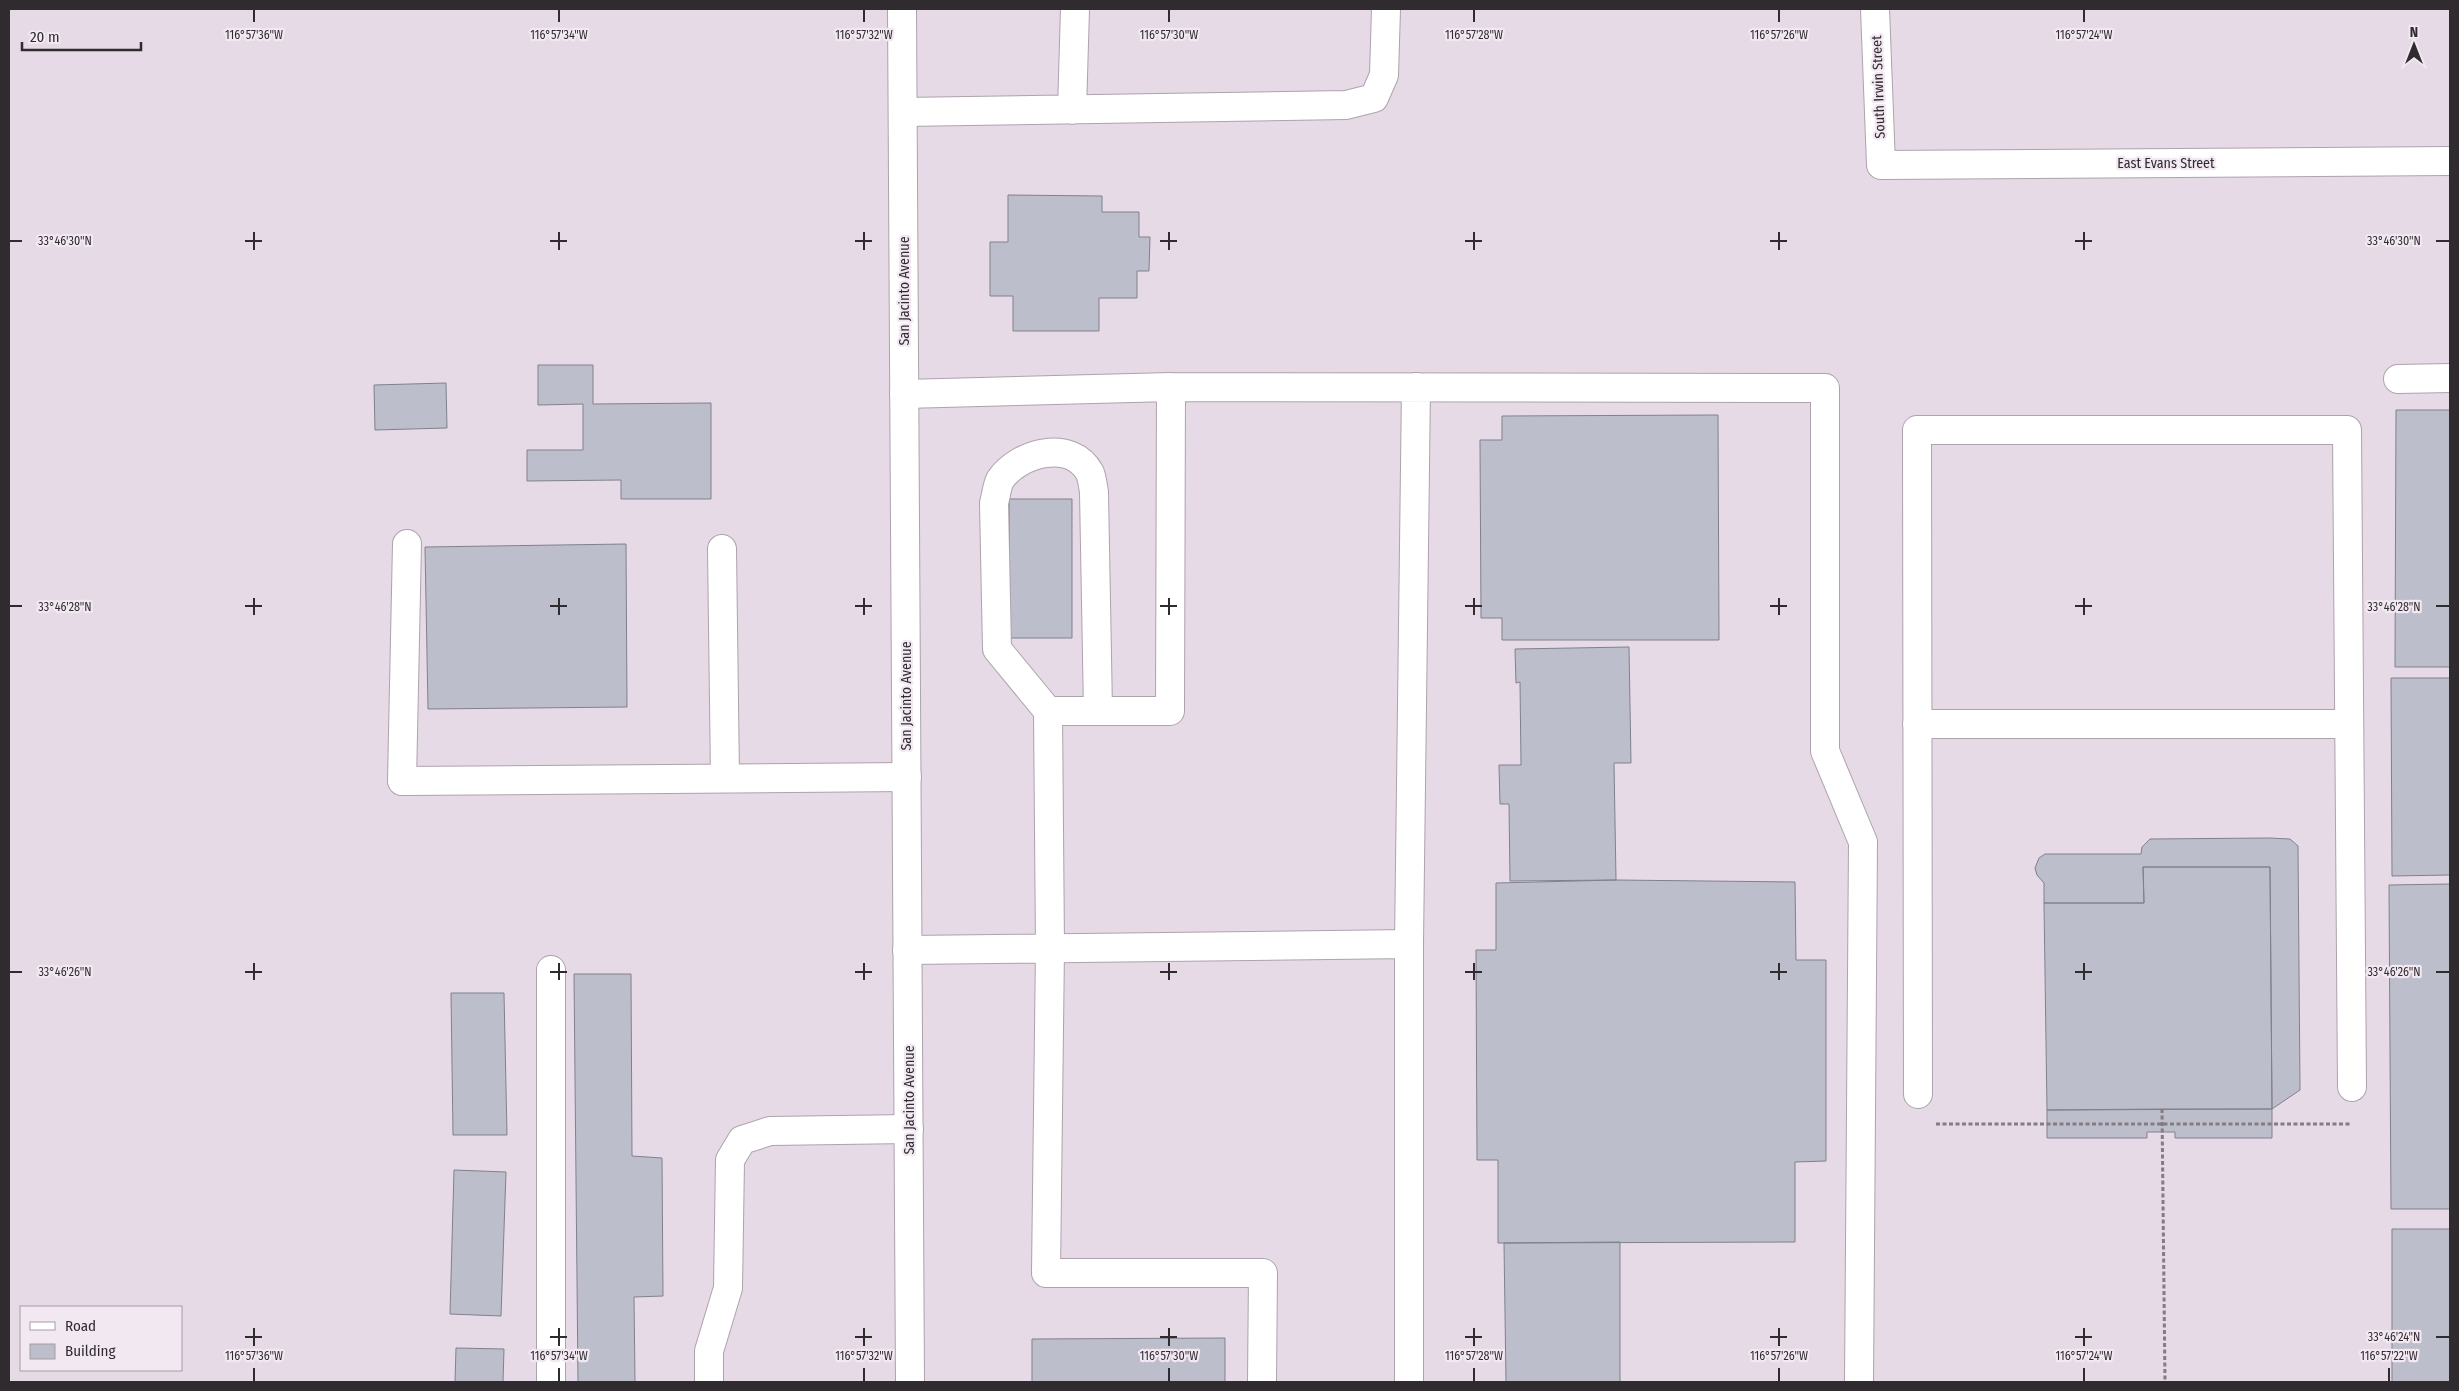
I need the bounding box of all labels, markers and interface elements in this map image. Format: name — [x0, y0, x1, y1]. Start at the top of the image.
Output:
scale bar — [22, 20, 141, 52]
north arrow — [2389, 20, 2439, 70]
text: N — [2410, 24, 2418, 41]
text: 20 m — [30, 28, 60, 46]
text: 116°57'36"W — [225, 28, 283, 42]
text: 116°57'34"W — [530, 28, 588, 42]
text: 116°57'32"W — [835, 28, 893, 42]
text: 116°57'30"W — [1140, 28, 1198, 42]
text: 116°57'28"W — [1445, 28, 1503, 42]
text: 116°57'26"W — [1750, 28, 1808, 42]
text: 116°57'24"W — [2055, 28, 2113, 42]
street label: South Irwin Street — [1868, 35, 1889, 139]
street label: East Evans Street — [2117, 155, 2215, 172]
text: 33°46'30"N — [38, 234, 92, 248]
text: 33°46'30"N — [2367, 234, 2421, 248]
street label: San Jacinto Avenue — [896, 236, 913, 346]
text: 33°46'28"N — [38, 600, 92, 614]
text: 33°46'28"N — [2367, 600, 2421, 614]
street label: San Jacinto Avenue — [898, 641, 915, 751]
text: 33°46'26"N — [38, 965, 92, 979]
text: 33°46'26"N — [2367, 965, 2421, 979]
street label: San Jacinto Avenue — [901, 1045, 918, 1155]
legend — [20, 1306, 182, 1371]
text: Road — [65, 1317, 96, 1335]
text: 33°46'24"N — [2368, 1330, 2420, 1344]
text: Building — [65, 1342, 116, 1360]
text: 116°57'36"W — [225, 1349, 283, 1363]
text: 116°57'34"W — [530, 1349, 588, 1363]
text: 116°57'32"W — [835, 1349, 893, 1363]
text: 116°57'30"W — [1140, 1349, 1198, 1363]
text: 116°57'28"W — [1445, 1349, 1503, 1363]
text: 116°57'26"W — [1750, 1349, 1808, 1363]
text: 116°57'24"W — [2055, 1349, 2113, 1363]
text: 116°57'22"W — [2360, 1349, 2418, 1363]

